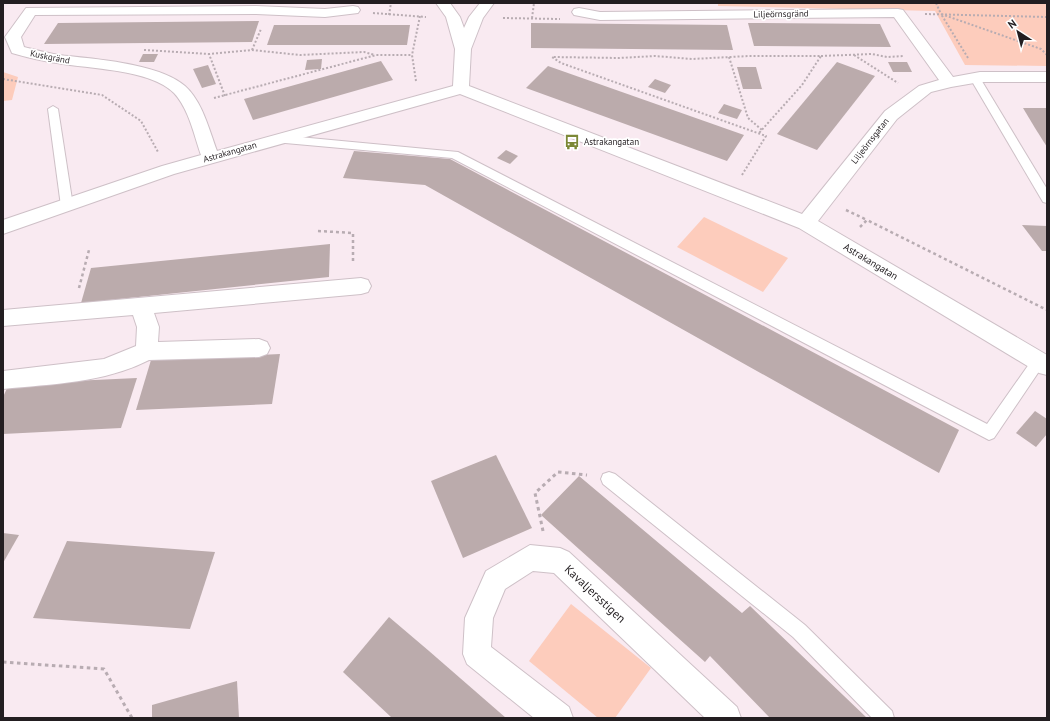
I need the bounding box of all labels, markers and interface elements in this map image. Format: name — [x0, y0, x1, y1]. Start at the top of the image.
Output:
street label: Liljeörnsgränd — [753, 8, 809, 19]
north arrow — [998, 12, 1038, 52]
text: N — [1005, 16, 1019, 32]
street label: Kuskgränd — [29, 47, 71, 66]
street label: Liljeörnsgatan — [848, 116, 891, 166]
bus stop icon: Astrakangatan — [563, 133, 581, 151]
place label: Astrakangatan — [584, 136, 639, 147]
street label: Astrakangatan — [202, 139, 258, 164]
street label: Astrakangatan — [841, 240, 900, 283]
street label: Kavaljersstigen — [562, 562, 629, 626]

